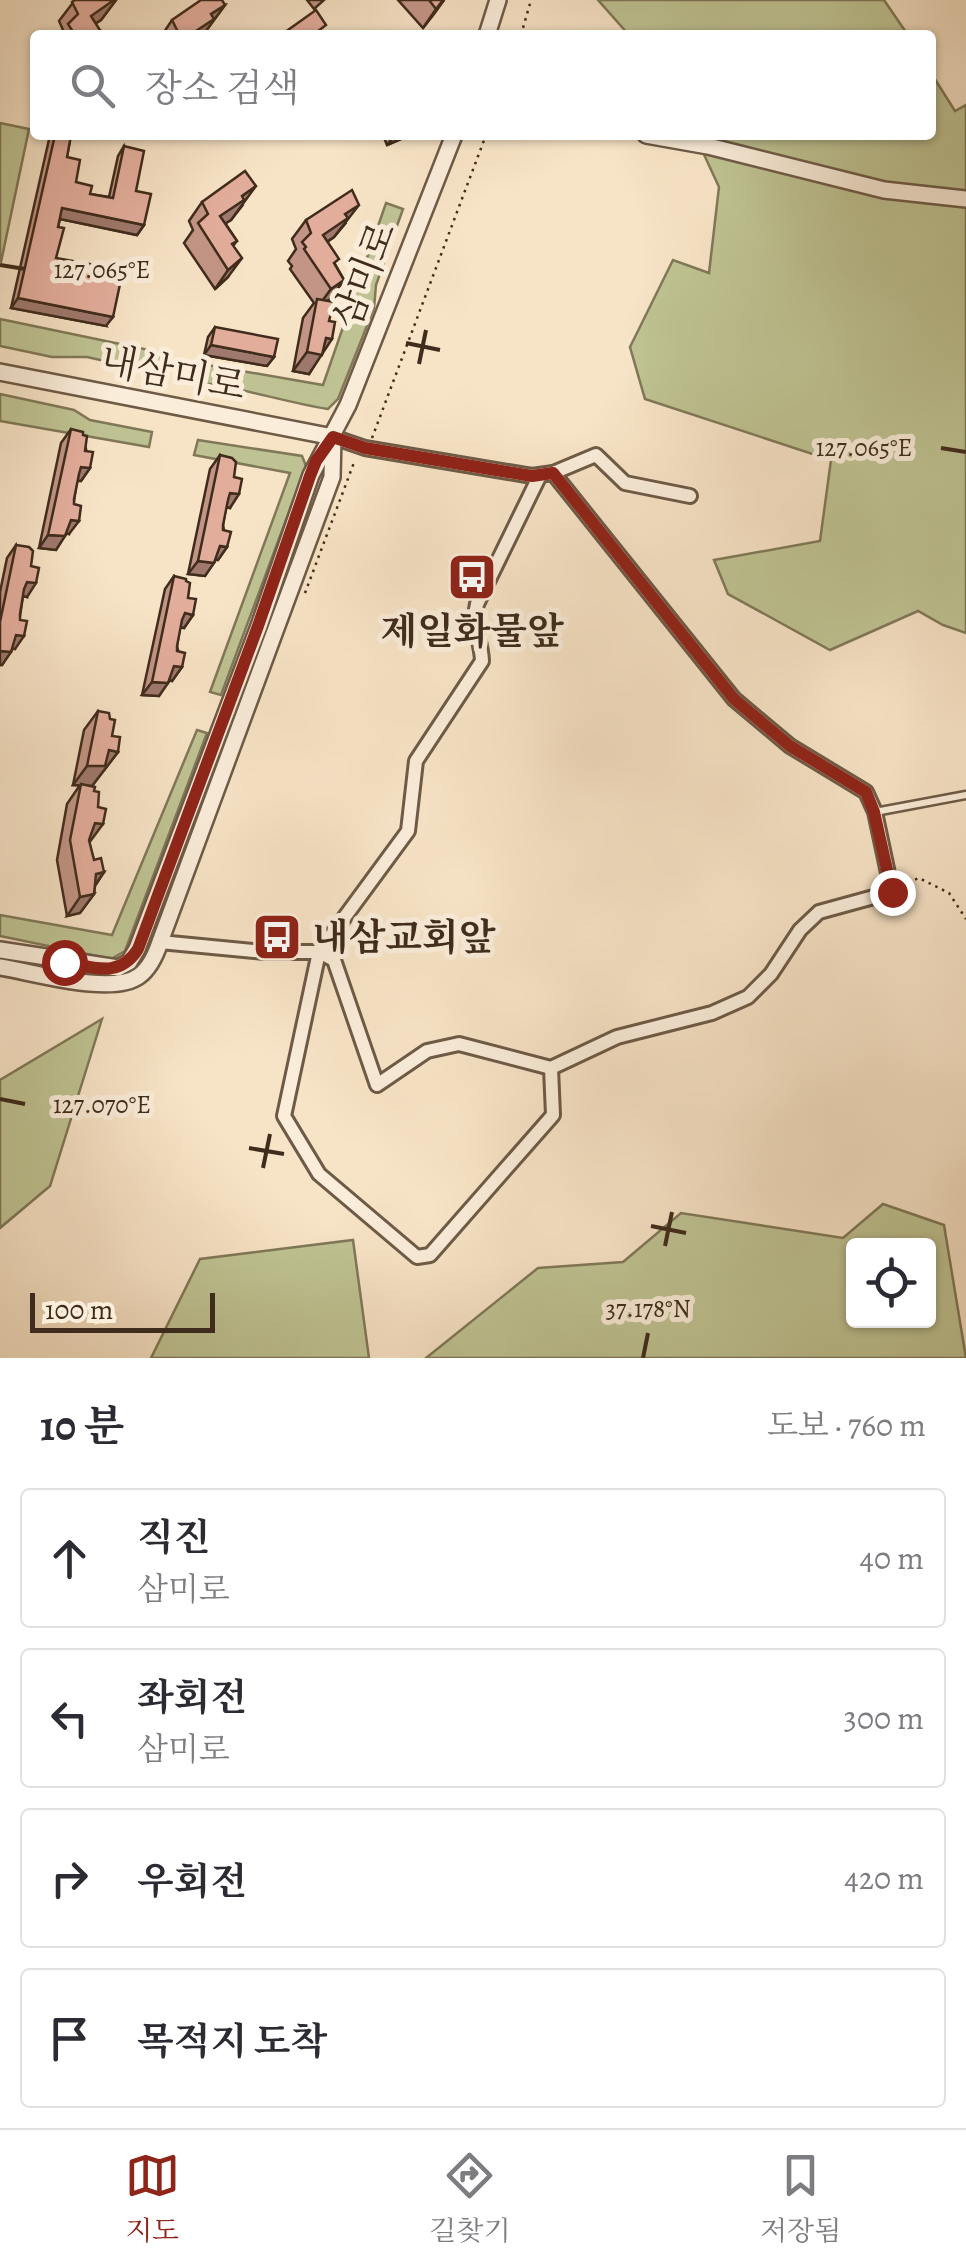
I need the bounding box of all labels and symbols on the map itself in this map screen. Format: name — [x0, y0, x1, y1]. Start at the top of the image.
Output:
street label: 삼미로 — [320, 214, 408, 336]
text: 127.065°E — [54, 253, 150, 287]
street label: 내삼미로 — [96, 333, 250, 413]
text: 127.065°E — [816, 431, 912, 465]
bus stop icon: 제일화물앞 — [446, 551, 498, 603]
place label: 제일화물앞 — [380, 605, 564, 657]
route end — [870, 870, 916, 916]
bus stop icon: 내삼교회앞 — [251, 911, 303, 963]
place label: 내삼교회앞 — [312, 911, 496, 963]
route start — [42, 940, 88, 986]
text: 127.070°E — [53, 1088, 151, 1122]
scale bar — [30, 1288, 215, 1332]
text: 37.178°N — [605, 1292, 691, 1326]

